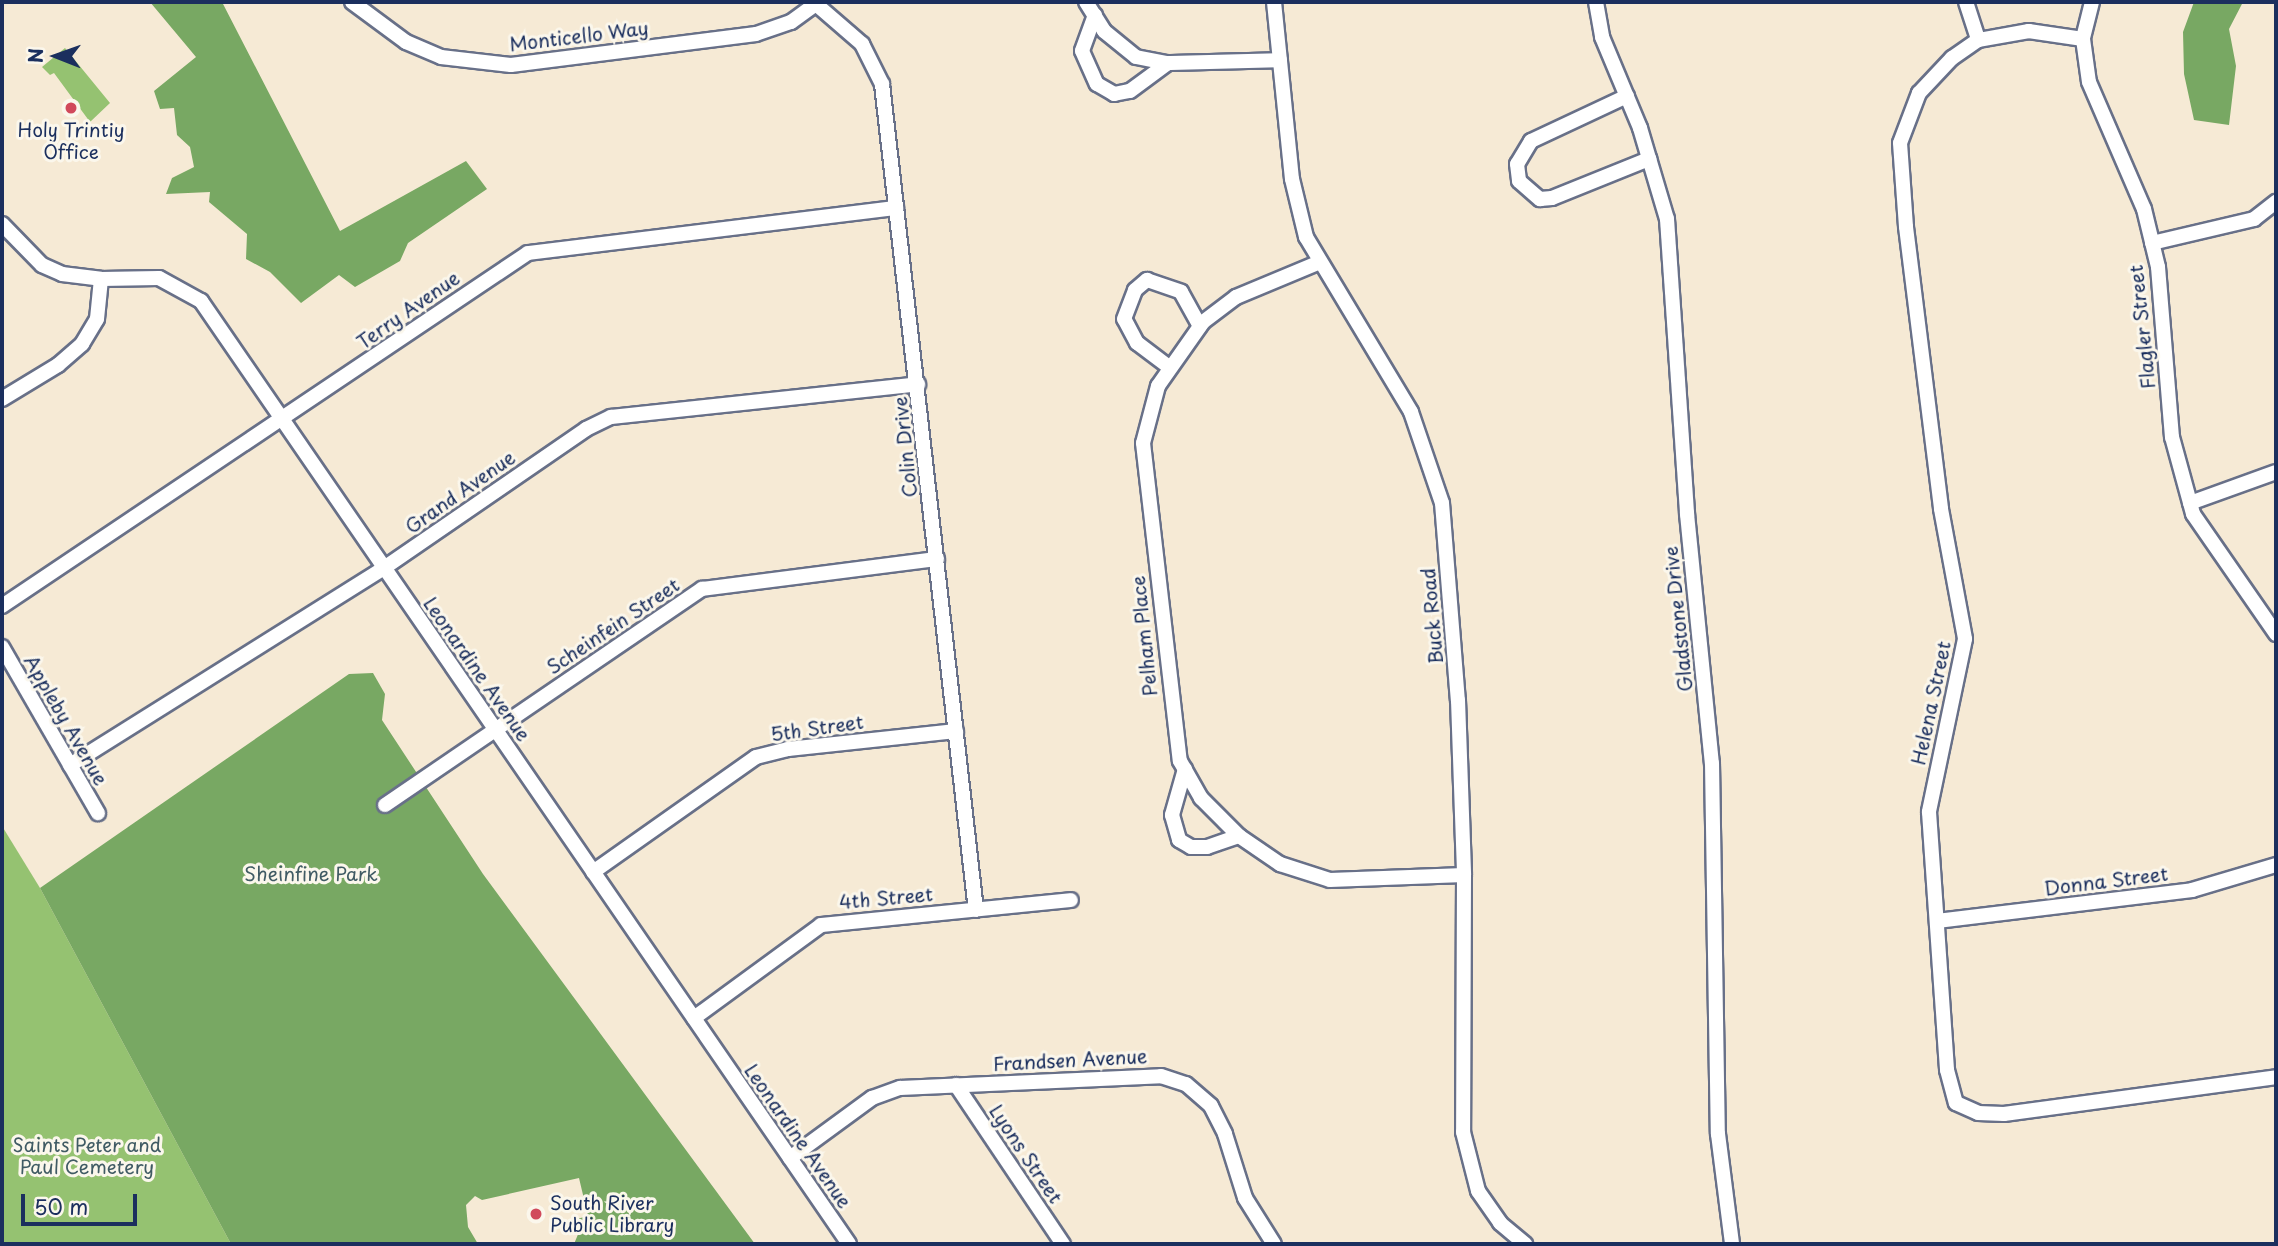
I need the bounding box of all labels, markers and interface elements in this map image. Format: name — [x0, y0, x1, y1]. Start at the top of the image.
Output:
street label: Monticello Way — [508, 16, 650, 56]
north arrow — [21, 21, 91, 91]
text: N — [21, 48, 49, 63]
marker: Holy Trintiy Office — [63, 100, 79, 116]
place label: Holy Trintiy Office — [17, 119, 125, 163]
street label: Flagler Street — [2124, 263, 2160, 391]
street label: Terry Avenue — [352, 266, 464, 354]
street label: Colin Drive — [888, 395, 922, 499]
street label: Grand Avenue — [400, 445, 520, 539]
street label: Gladstone Drive — [1659, 545, 1697, 693]
street label: Buck Road — [1416, 566, 1448, 666]
street label: Scheinfein Street — [541, 573, 685, 679]
street label: Pelham Place — [1126, 574, 1162, 698]
street label: Leonardine Avenue — [419, 593, 535, 745]
street label: Helena Street — [1907, 639, 1955, 767]
street label: Appleby Avenue — [20, 651, 112, 789]
street label: 5th Street — [769, 710, 865, 746]
street label: Donna Street — [2043, 862, 2169, 900]
park label: Sheinfine Park — [244, 863, 378, 885]
street label: 4th Street — [838, 883, 934, 913]
street label: Frandsen Avenue — [992, 1045, 1148, 1075]
street label: Leonardine Avenue — [740, 1060, 856, 1212]
street label: Lyons Street — [985, 1100, 1067, 1208]
park label: Saints Peter and Paul Cemetery — [11, 1134, 163, 1178]
scale bar — [24, 1180, 140, 1224]
text: 50 m — [34, 1190, 88, 1222]
place label: South River Public Library — [550, 1192, 676, 1236]
marker: South River Public Library — [528, 1206, 544, 1222]

